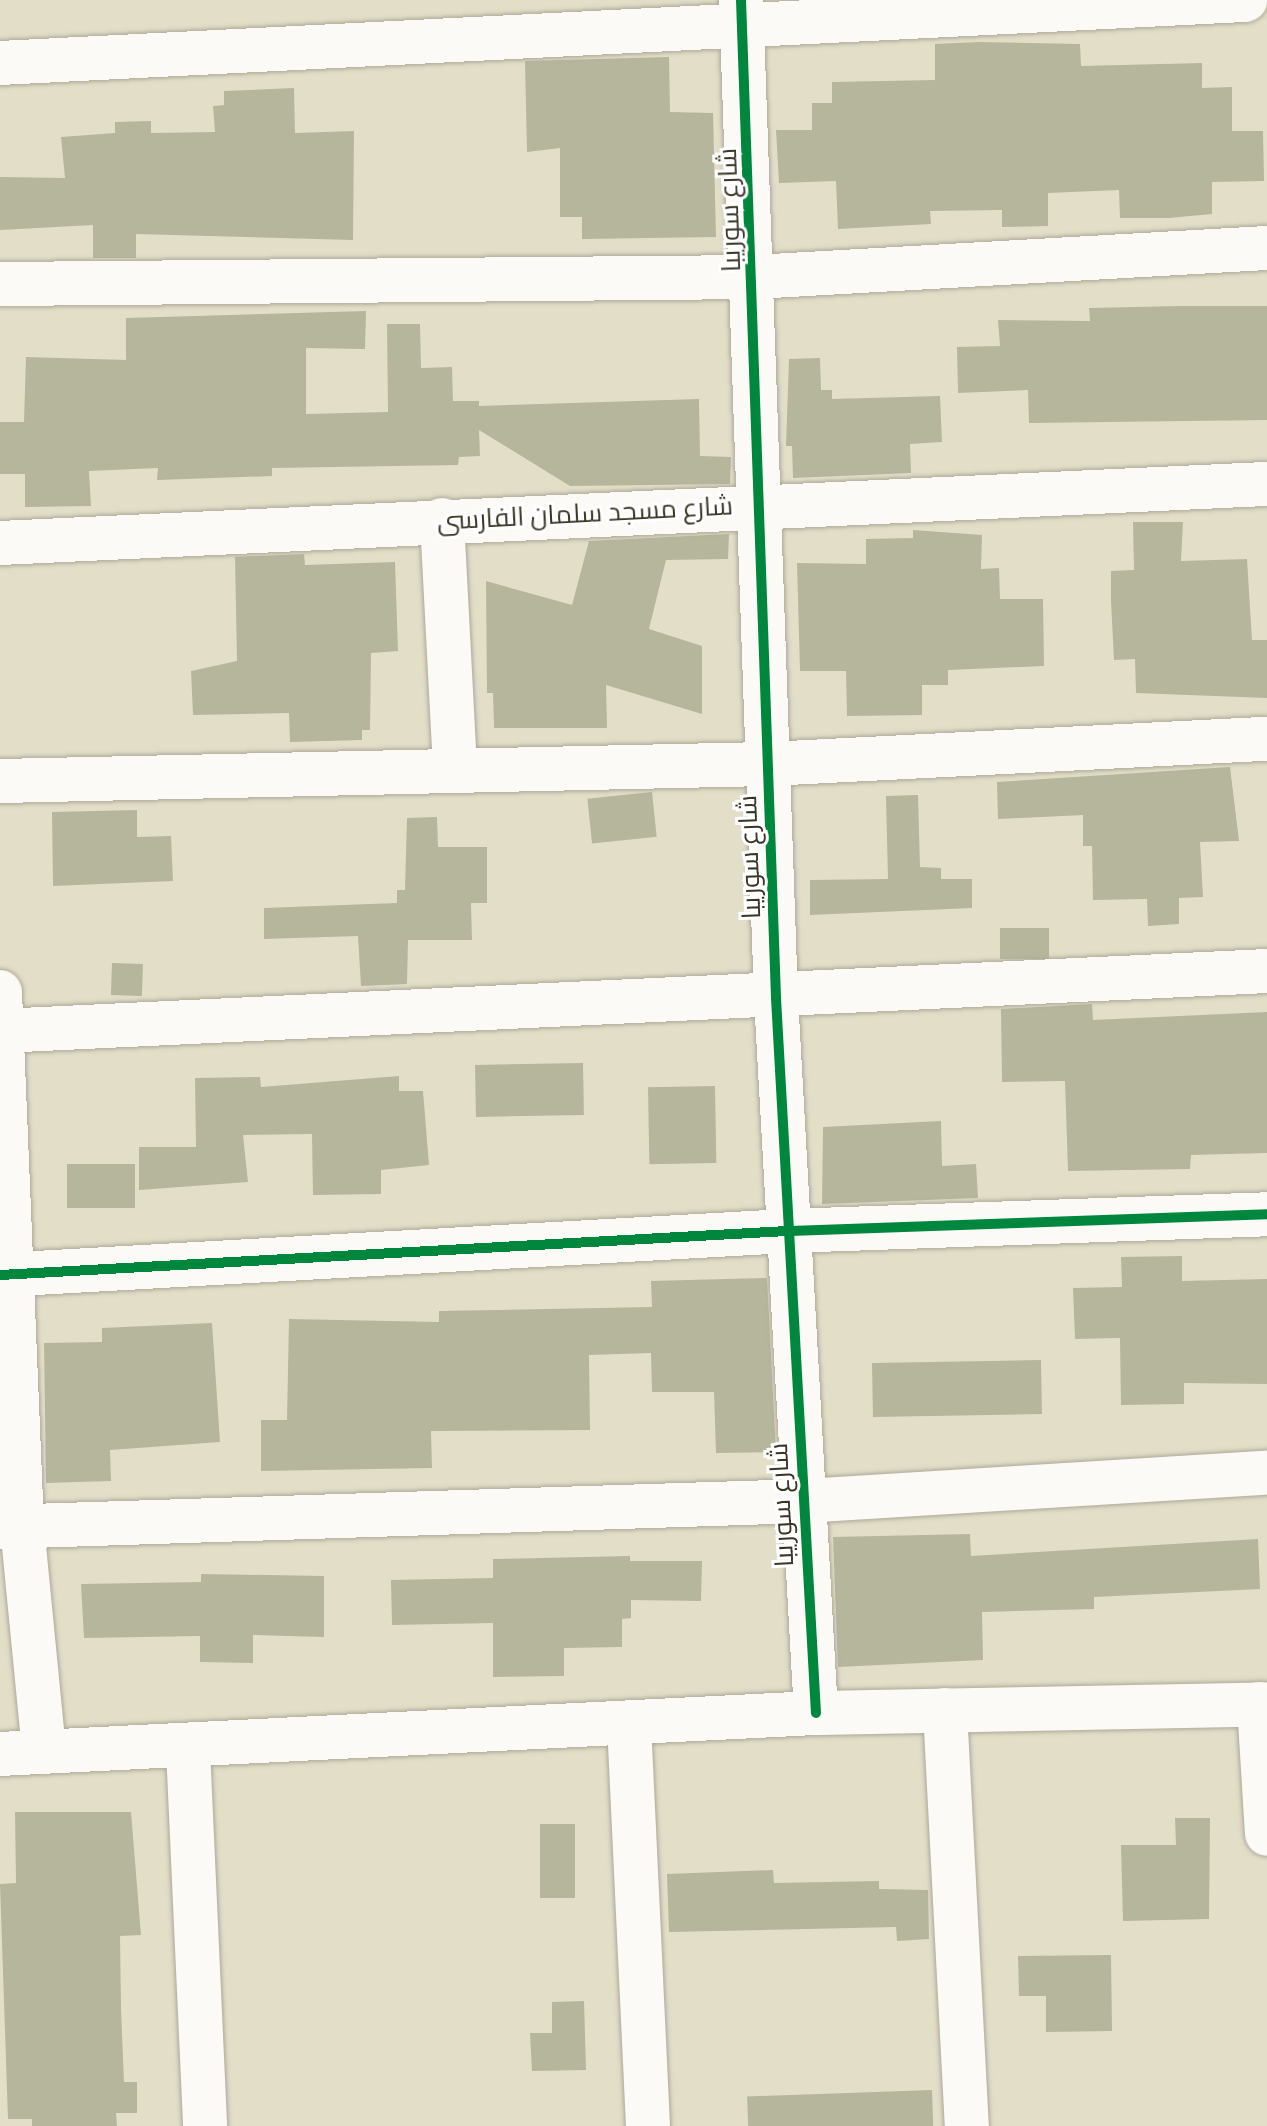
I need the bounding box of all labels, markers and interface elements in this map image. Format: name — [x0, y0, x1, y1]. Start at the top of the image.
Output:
street label: شارع سوريبا — [711, 147, 747, 273]
street label: شارع مسجد سلمان الفارسى — [436, 490, 734, 536]
street label: شارع سوريبا — [731, 794, 767, 920]
street label: شارع سوريبا — [762, 1442, 800, 1568]

